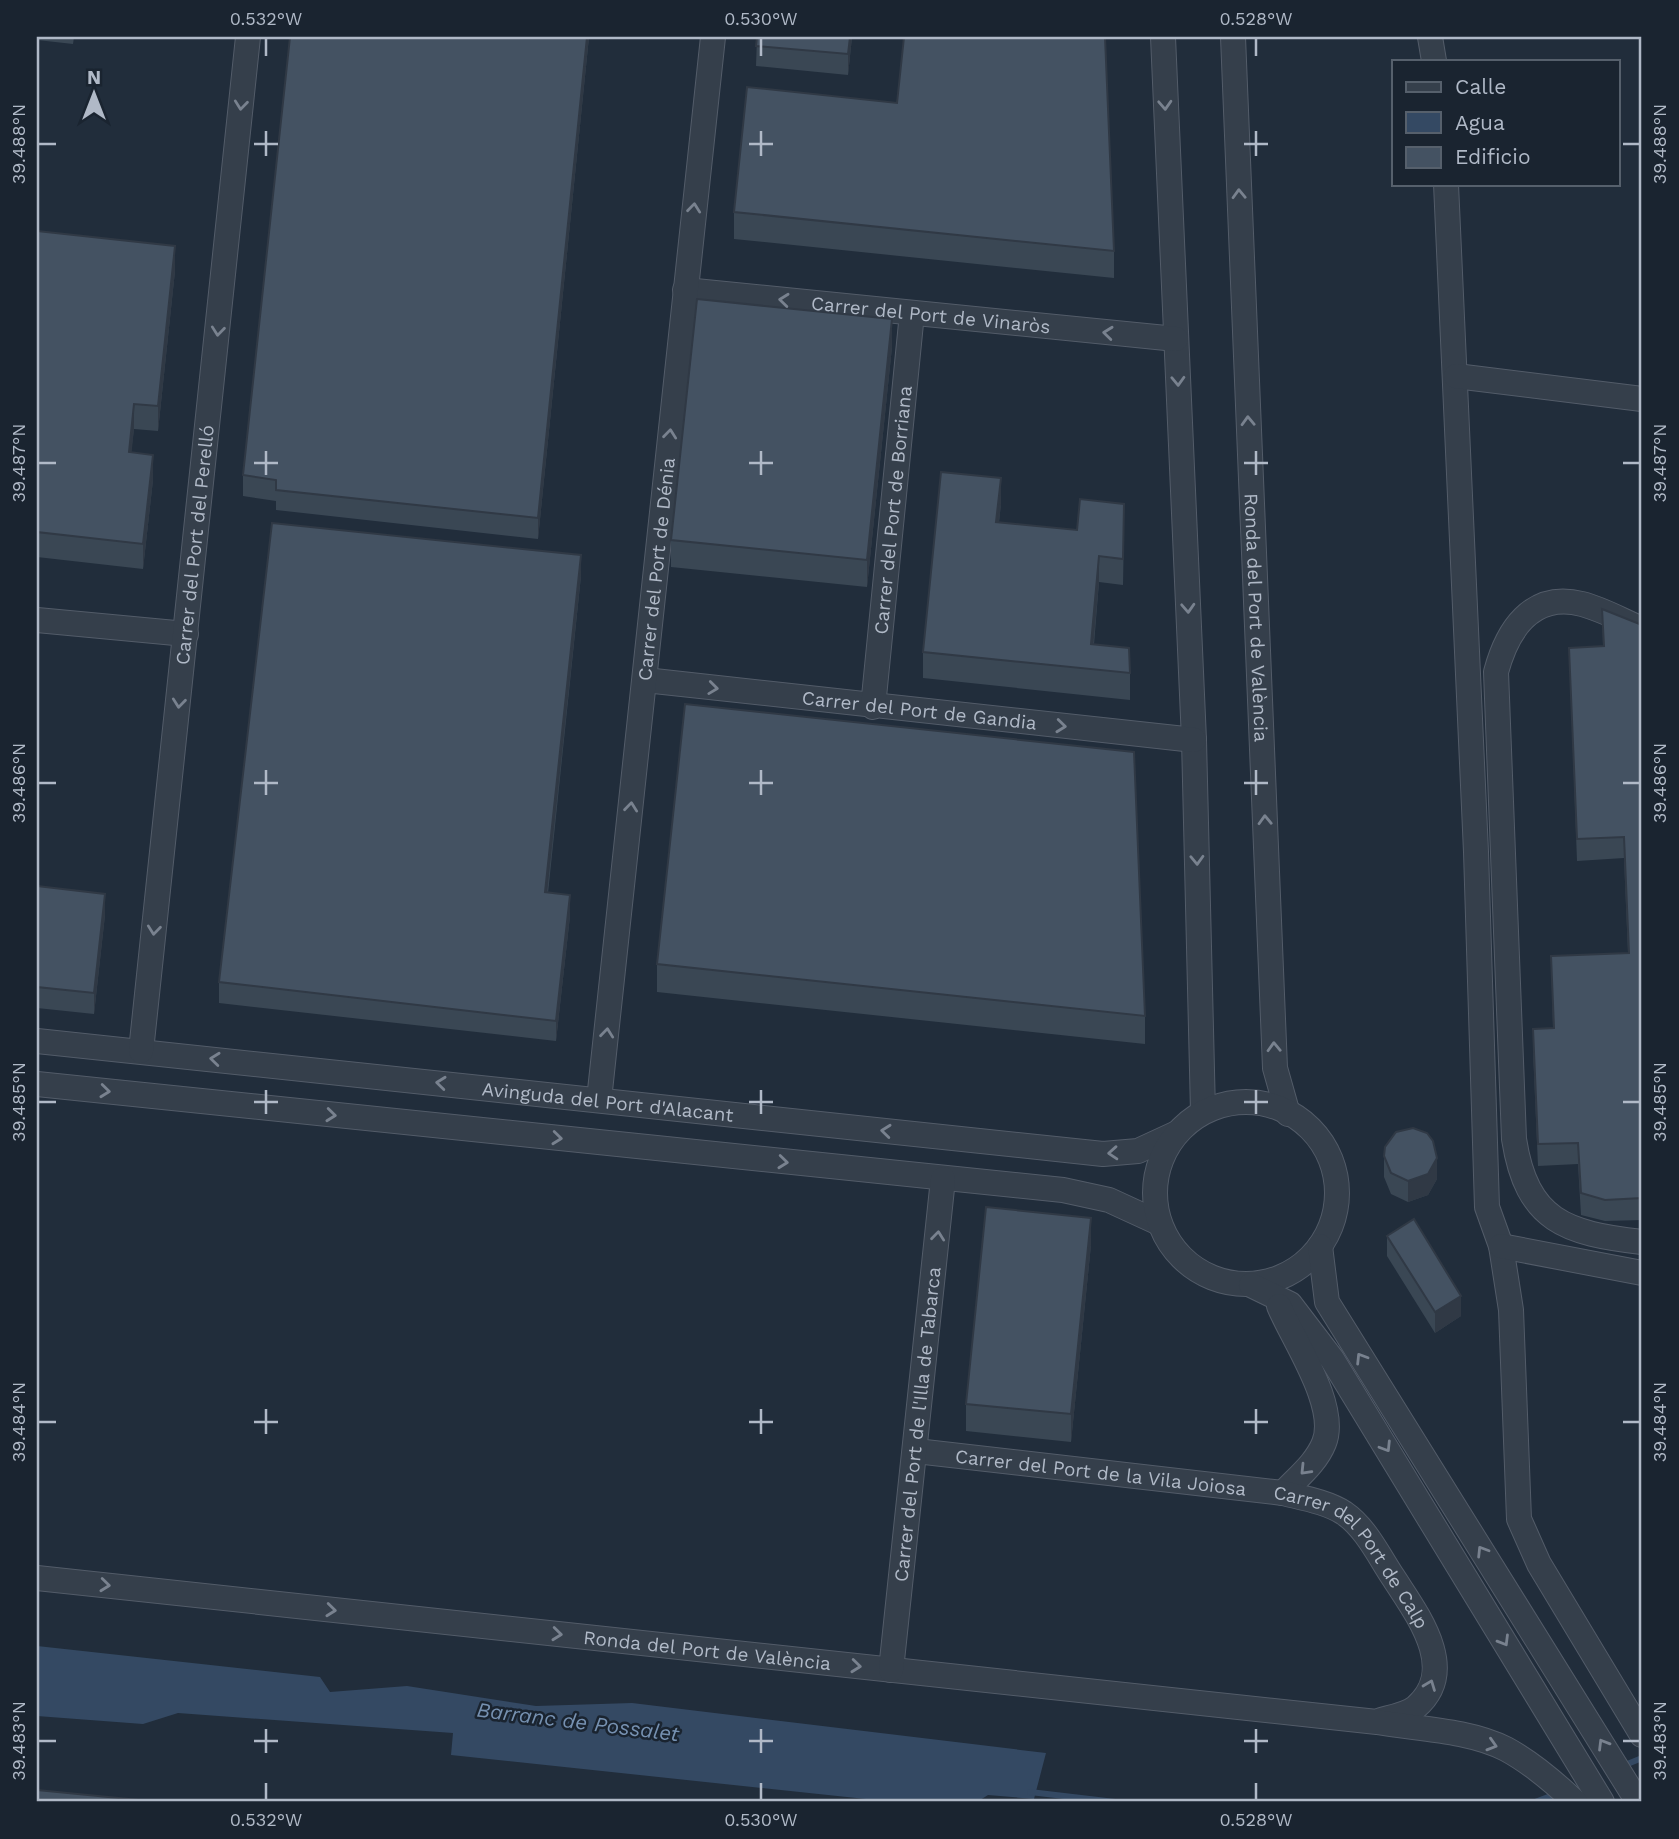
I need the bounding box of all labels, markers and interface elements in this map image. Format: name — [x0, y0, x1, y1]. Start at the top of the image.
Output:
text: 0.532°W — [230, 8, 302, 29]
text: 0.530°W — [724, 8, 798, 29]
text: 0.528°W — [1219, 8, 1293, 29]
north arrow — [60, 60, 130, 130]
legend — [1392, 60, 1620, 186]
text: N — [87, 66, 101, 89]
text: Calle — [1455, 74, 1506, 99]
one-way arrow — [234, 99, 249, 110]
one-way arrow — [1158, 100, 1173, 111]
text: 39.488°N — [8, 104, 29, 184]
text: 39.488°N — [1649, 104, 1670, 184]
text: Agua — [1455, 110, 1505, 135]
text: Edificio — [1455, 144, 1531, 169]
one-way arrow — [1231, 188, 1246, 199]
one-way arrow — [687, 202, 702, 214]
street label: Carrer del Port de Vinaròs — [810, 292, 1051, 338]
one-way arrow — [778, 293, 790, 308]
one-way arrow — [1102, 325, 1114, 340]
one-way arrow — [211, 326, 226, 337]
one-way arrow — [1170, 376, 1185, 387]
street label: Carrer del Port de Borriana — [869, 384, 917, 635]
one-way arrow — [1241, 416, 1256, 427]
text: 39.487°N — [8, 424, 29, 502]
street label: Carrer del Port del Perelló — [171, 424, 219, 666]
text: 39.487°N — [1649, 424, 1670, 502]
one-way arrow — [663, 428, 678, 440]
street label: Carrer del Port de Dénia — [633, 456, 680, 682]
street label: Ronda del Port de València — [1240, 493, 1273, 743]
one-way arrow — [1180, 603, 1195, 614]
one-way arrow — [707, 681, 719, 696]
street label: Carrer del Port de Gandia — [801, 686, 1038, 735]
one-way arrow — [172, 698, 187, 709]
one-way arrow — [1056, 718, 1067, 733]
text: 39.486°N — [8, 743, 29, 823]
text: 39.486°N — [1649, 743, 1670, 823]
one-way arrow — [624, 801, 639, 812]
one-way arrow — [1257, 814, 1272, 825]
one-way arrow — [1189, 855, 1204, 866]
one-way arrow — [147, 924, 162, 935]
one-way arrow — [599, 1027, 614, 1038]
one-way arrow — [1267, 1042, 1282, 1053]
one-way arrow — [209, 1052, 220, 1067]
text: 39.485°N — [8, 1062, 29, 1142]
text: 39.485°N — [1649, 1062, 1670, 1142]
one-way arrow — [435, 1076, 447, 1091]
street label: Avinguda del Port d'Alacant — [481, 1077, 735, 1127]
one-way arrow — [99, 1083, 110, 1098]
one-way arrow — [325, 1107, 337, 1122]
one-way arrow — [880, 1124, 891, 1139]
one-way arrow — [551, 1131, 563, 1146]
one-way arrow — [1107, 1145, 1118, 1160]
one-way arrow — [778, 1154, 789, 1169]
one-way arrow — [930, 1231, 945, 1242]
street label: Carrer del Port de l'Illa de Tabarca — [889, 1265, 946, 1583]
one-way arrow — [1356, 1353, 1369, 1366]
text: 39.484°N — [8, 1382, 29, 1462]
text: 39.484°N — [1649, 1382, 1670, 1462]
one-way arrow — [1377, 1439, 1390, 1452]
street label: Carrer del Port de la Vila Joiosa — [954, 1445, 1248, 1501]
one-way arrow — [1301, 1461, 1314, 1474]
street label: Carrer del Port de Calp — [1272, 1481, 1433, 1633]
one-way arrow — [1478, 1546, 1491, 1559]
one-way arrow — [99, 1578, 110, 1593]
one-way arrow — [325, 1602, 337, 1617]
one-way arrow — [552, 1626, 563, 1641]
street label: Ronda del Port de València — [582, 1626, 832, 1675]
one-way arrow — [1496, 1634, 1509, 1647]
one-way arrow — [851, 1658, 862, 1673]
one-way arrow — [1422, 1679, 1436, 1692]
water label: Barranc de Possalet — [475, 1697, 681, 1746]
text: 39.483°N — [8, 1701, 29, 1781]
text: 39.483°N — [1649, 1701, 1670, 1781]
one-way arrow — [1486, 1736, 1498, 1751]
one-way arrow — [1598, 1738, 1611, 1751]
text: 0.532°W — [230, 1809, 302, 1830]
text: 0.530°W — [724, 1809, 798, 1830]
text: 0.528°W — [1219, 1809, 1293, 1830]

